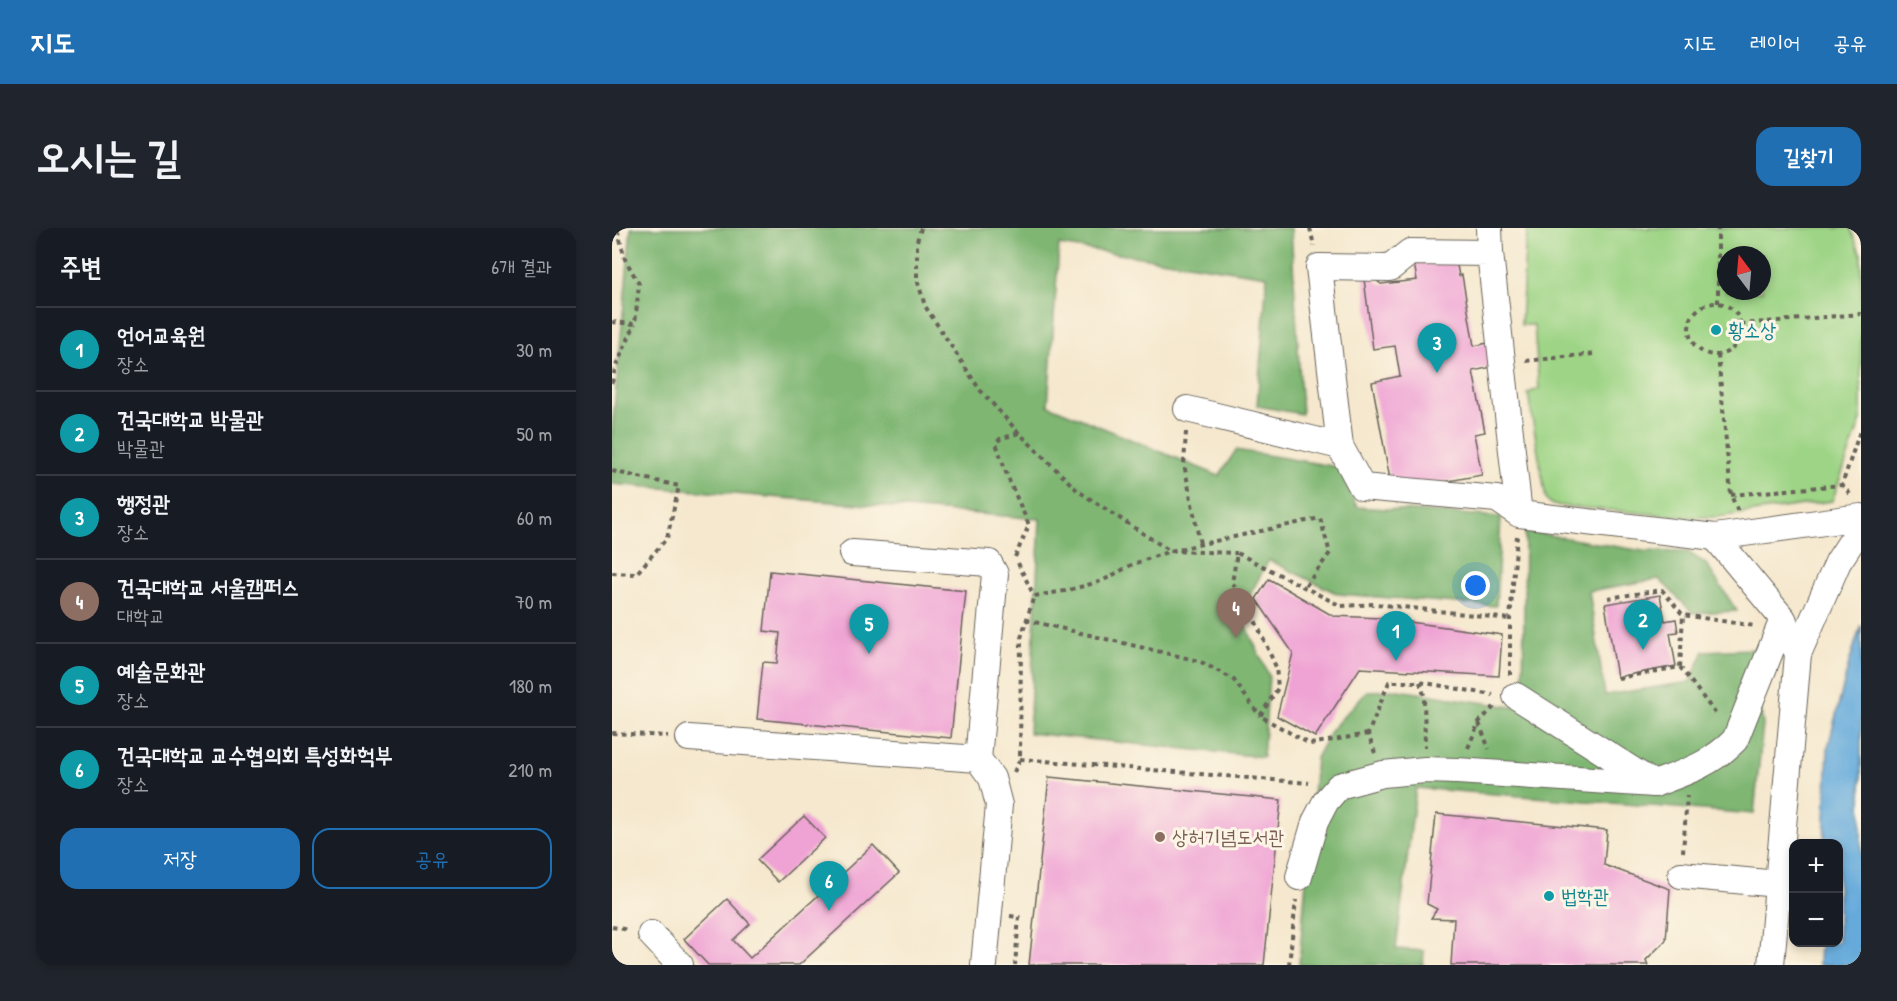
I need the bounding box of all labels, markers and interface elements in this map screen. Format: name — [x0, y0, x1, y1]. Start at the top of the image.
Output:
text: 지도 — [30, 23, 75, 61]
text: 지도 — [1683, 28, 1717, 57]
text: 레이어 — [1750, 28, 1800, 57]
text: 공유 — [1833, 28, 1867, 57]
text: 오시는 길 — [36, 127, 181, 184]
button: 길찾기 — [1756, 127, 1861, 186]
north arrow — [1717, 246, 1771, 300]
text: 주변 — [60, 249, 102, 284]
text: 6개 결과 — [491, 253, 552, 280]
place label: 황소상 — [1728, 316, 1776, 343]
text: 언어교육원 — [117, 320, 206, 350]
marker: 황소상 — [1709, 323, 1723, 337]
pin: 3 — [1418, 324, 1456, 373]
text: 1 — [76, 336, 83, 363]
text: 30 m — [516, 336, 552, 363]
text: 장소 — [117, 350, 149, 377]
text: 건국대학교 박물관 — [117, 404, 264, 434]
text: 2 — [75, 420, 84, 447]
text: 50 m — [516, 420, 552, 447]
text: 박물관 — [117, 434, 165, 461]
text: 행정관 — [117, 488, 170, 518]
text: 3 — [75, 504, 84, 531]
text: 60 m — [517, 504, 552, 531]
text: 장소 — [117, 518, 149, 545]
your location — [1461, 571, 1490, 600]
text: 건국대학교 서울캠퍼스 — [117, 572, 299, 602]
text: 4 — [76, 588, 83, 615]
text: 70 m — [515, 588, 552, 615]
pin: 4 — [1216, 588, 1256, 638]
pin: 2 — [1624, 600, 1662, 650]
text: 대학교 — [117, 602, 165, 629]
pin: 5 — [850, 604, 888, 654]
pin: 1 — [1376, 612, 1416, 661]
text: 예술문화관 — [117, 656, 206, 686]
text: 5 — [75, 672, 84, 699]
text: 180 m — [509, 672, 552, 699]
text: 장소 — [117, 686, 149, 713]
text: 건국대학교 교수협의회 특성화헉부 — [117, 740, 393, 770]
text: 6 — [76, 756, 83, 783]
text: 210 m — [508, 756, 552, 783]
text: 장소 — [117, 770, 149, 797]
place label: 상허기념도서관 — [1172, 823, 1285, 850]
button: 저장 — [60, 828, 300, 889]
button: 공유 — [312, 828, 552, 889]
marker: 상허기념도서관 — [1153, 830, 1167, 844]
map controls — [1789, 839, 1843, 947]
button: + — [1789, 839, 1843, 893]
pin: 6 — [810, 862, 848, 911]
place label: 법학관 — [1561, 882, 1609, 909]
marker: 법학관 — [1542, 889, 1556, 903]
button: − — [1789, 893, 1843, 947]

